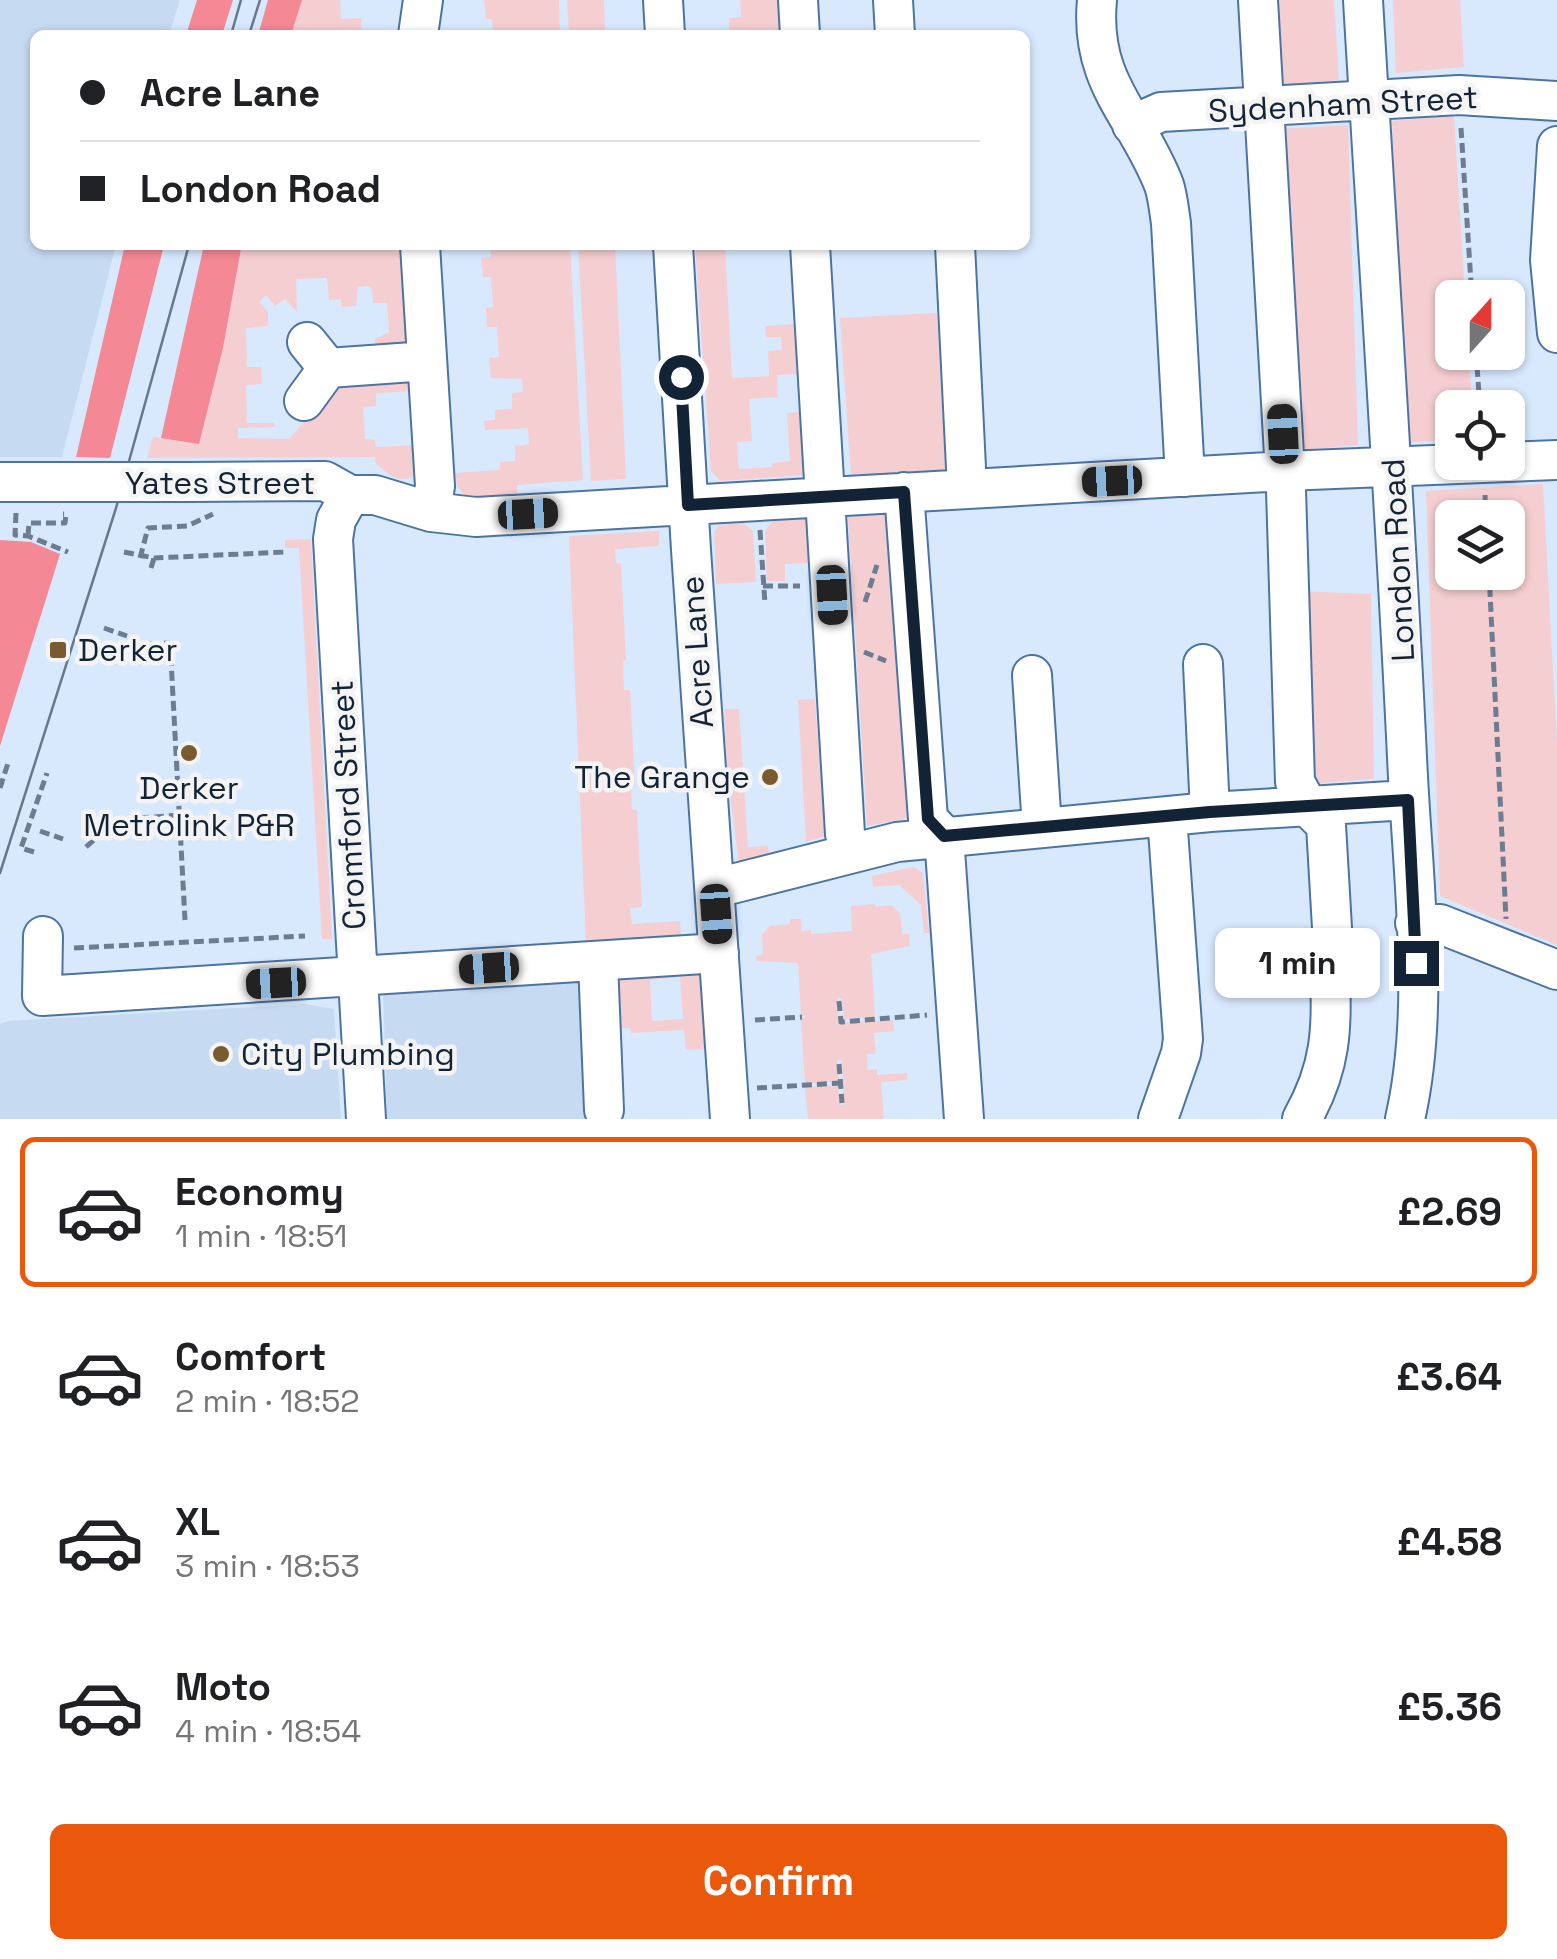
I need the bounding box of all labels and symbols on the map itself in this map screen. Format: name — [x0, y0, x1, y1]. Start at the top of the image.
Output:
street label: Sydenham Street — [1207, 77, 1479, 131]
north arrow — [1435, 280, 1525, 370]
route start — [659, 355, 704, 400]
car — [1266, 403, 1300, 465]
street label: London Road — [1373, 457, 1423, 663]
street label: Yates Street — [125, 463, 315, 503]
car — [1081, 464, 1143, 498]
car — [497, 497, 559, 531]
car — [815, 564, 849, 626]
street label: Acre Lane — [672, 575, 722, 729]
place label: Derker — [78, 630, 178, 670]
marker: Derker — [47, 639, 69, 661]
street label: Cromford Street — [321, 679, 375, 931]
marker: Derker Metrolink P&R — [178, 742, 200, 764]
place label: The Grange — [574, 757, 750, 797]
marker: The Grange — [759, 766, 781, 788]
place label: Derker Metrolink P&R — [83, 768, 295, 845]
car — [699, 883, 733, 945]
callout: 1 min — [1216, 928, 1381, 998]
route end — [1394, 941, 1439, 986]
car — [458, 951, 520, 985]
car — [245, 966, 307, 1000]
place label: City Plumbing — [241, 1034, 455, 1074]
marker: City Plumbing — [210, 1043, 232, 1065]

